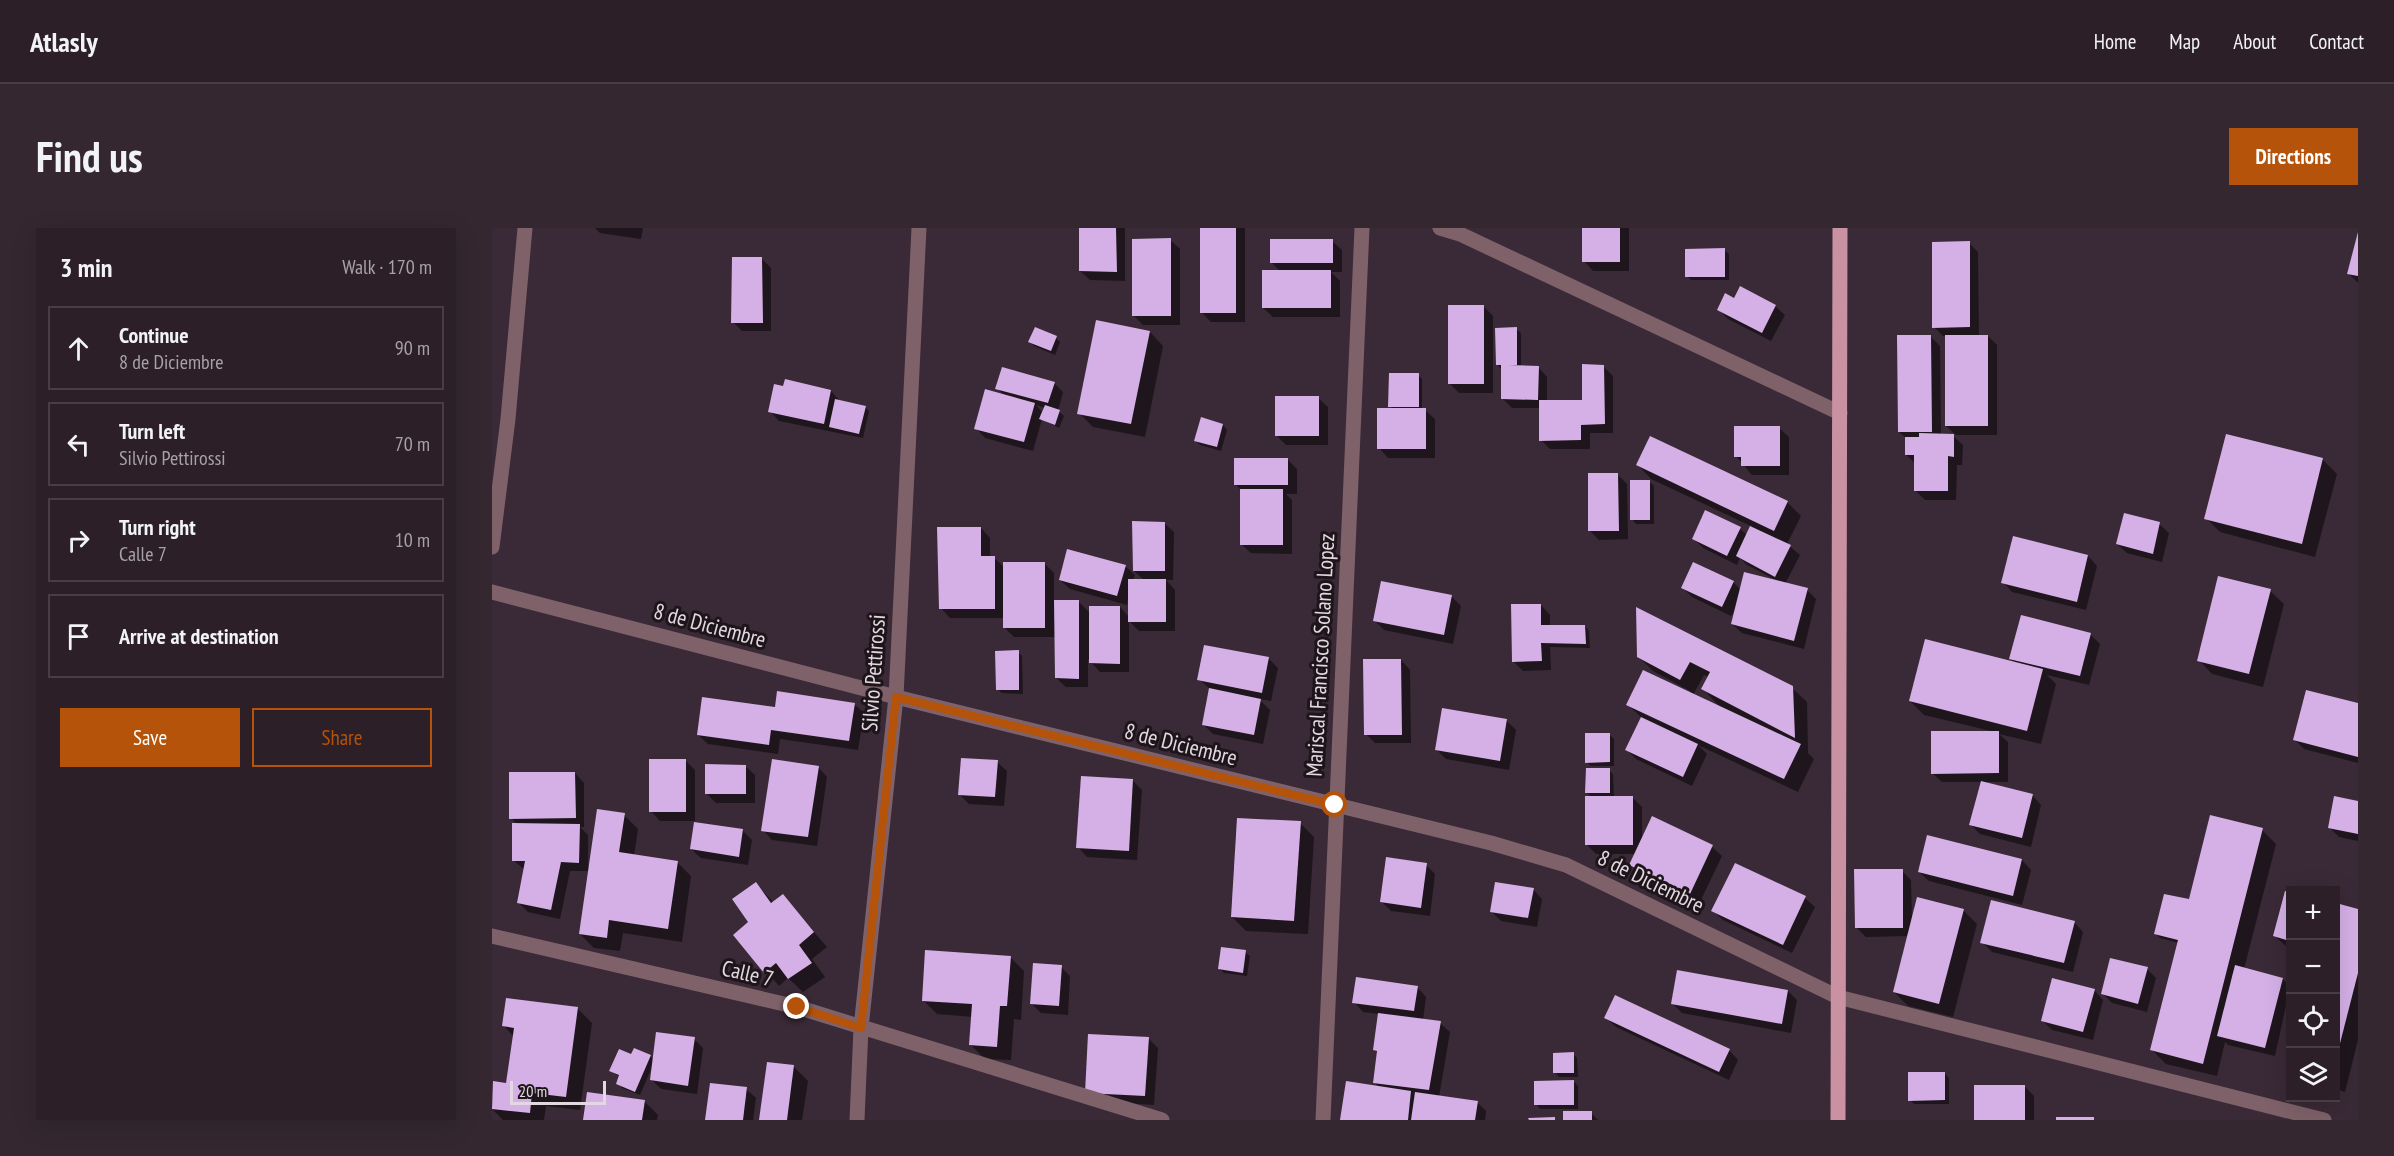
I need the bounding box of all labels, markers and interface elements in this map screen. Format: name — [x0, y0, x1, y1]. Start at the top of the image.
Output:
text: Atlasly — [30, 23, 98, 60]
text: Home — [2094, 28, 2136, 55]
text: Map — [2169, 28, 2200, 55]
text: About — [2233, 28, 2276, 55]
text: Contact — [2309, 28, 2364, 55]
button: Directions — [2229, 128, 2358, 185]
text: Find us — [36, 129, 143, 184]
text: 3 min — [60, 251, 113, 284]
text: Walk · 170 m — [342, 254, 432, 280]
text: Continue — [119, 321, 189, 349]
icon: ahead — [62, 332, 95, 365]
text: 90 m — [395, 335, 430, 361]
text: 8 de Diciembre — [119, 349, 223, 375]
text: Turn left — [119, 417, 185, 445]
icon: left — [62, 428, 95, 461]
text: 70 m — [395, 431, 430, 457]
text: Silvio Pettirossi — [119, 445, 226, 471]
text: Turn right — [119, 513, 196, 541]
icon: right — [62, 524, 95, 557]
text: 10 m — [395, 527, 430, 553]
street label: Mariscal Francisco Solano Lopez — [1300, 533, 1340, 777]
text: Calle 7 — [119, 541, 167, 567]
street label: 8 de Diciembre — [651, 597, 769, 653]
street label: Silvio Pettirossi — [855, 614, 891, 732]
icon: arrive — [62, 620, 95, 653]
text: Arrive at destination — [119, 622, 279, 650]
button: Save — [60, 708, 240, 767]
button: Share — [252, 708, 432, 767]
street label: 8 de Diciembre — [1122, 717, 1240, 771]
route start — [1321, 791, 1347, 817]
street label: 8 de Diciembre — [1593, 843, 1709, 919]
map controls — [2286, 886, 2340, 1102]
button: + — [2286, 886, 2340, 940]
button: − — [2286, 940, 2340, 994]
street label: Calle 7 — [719, 953, 777, 993]
route end — [783, 993, 809, 1019]
button: locate — [2286, 994, 2340, 1048]
button: layers — [2286, 1048, 2340, 1102]
scale bar — [510, 1078, 606, 1106]
text: 20 m — [519, 1081, 547, 1101]

